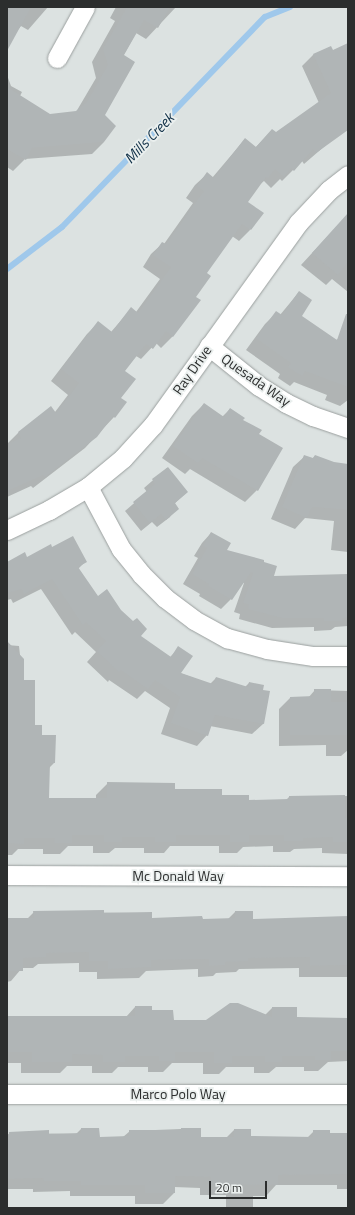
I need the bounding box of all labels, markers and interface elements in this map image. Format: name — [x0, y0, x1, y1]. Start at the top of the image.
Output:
water label: Mills Creek — [120, 109, 178, 167]
street label: Ray Drive — [169, 342, 215, 398]
street label: Quesada Way — [218, 350, 294, 410]
street label: Mc Donald Way — [132, 868, 224, 884]
street label: Marco Polo Way — [130, 1086, 226, 1102]
scale bar — [211, 1173, 269, 1199]
text: 20 m — [216, 1178, 242, 1197]

